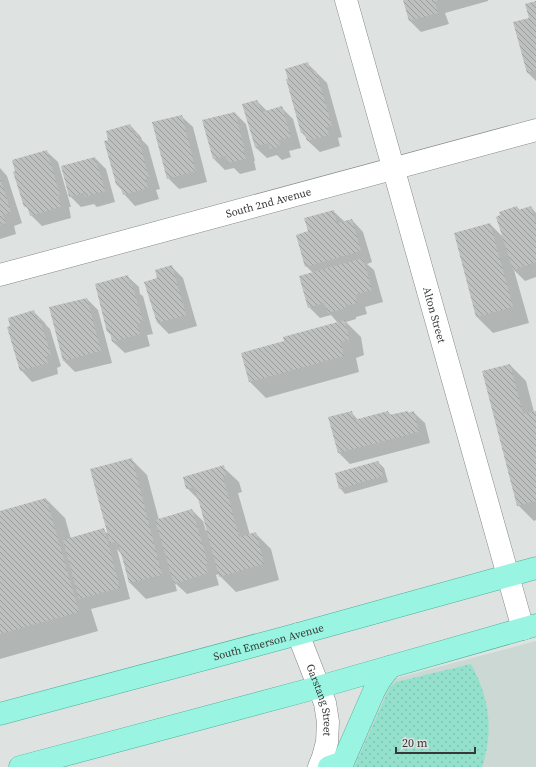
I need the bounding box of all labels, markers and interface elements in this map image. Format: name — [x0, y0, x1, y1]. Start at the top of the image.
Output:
street label: South 2nd Avenue — [224, 184, 313, 222]
street label: Alton Street — [419, 285, 449, 345]
street label: South Emerson Avenue — [212, 620, 326, 664]
street label: Garstang Street — [302, 662, 335, 737]
scale bar — [396, 729, 475, 755]
text: 20 m — [402, 735, 428, 751]

